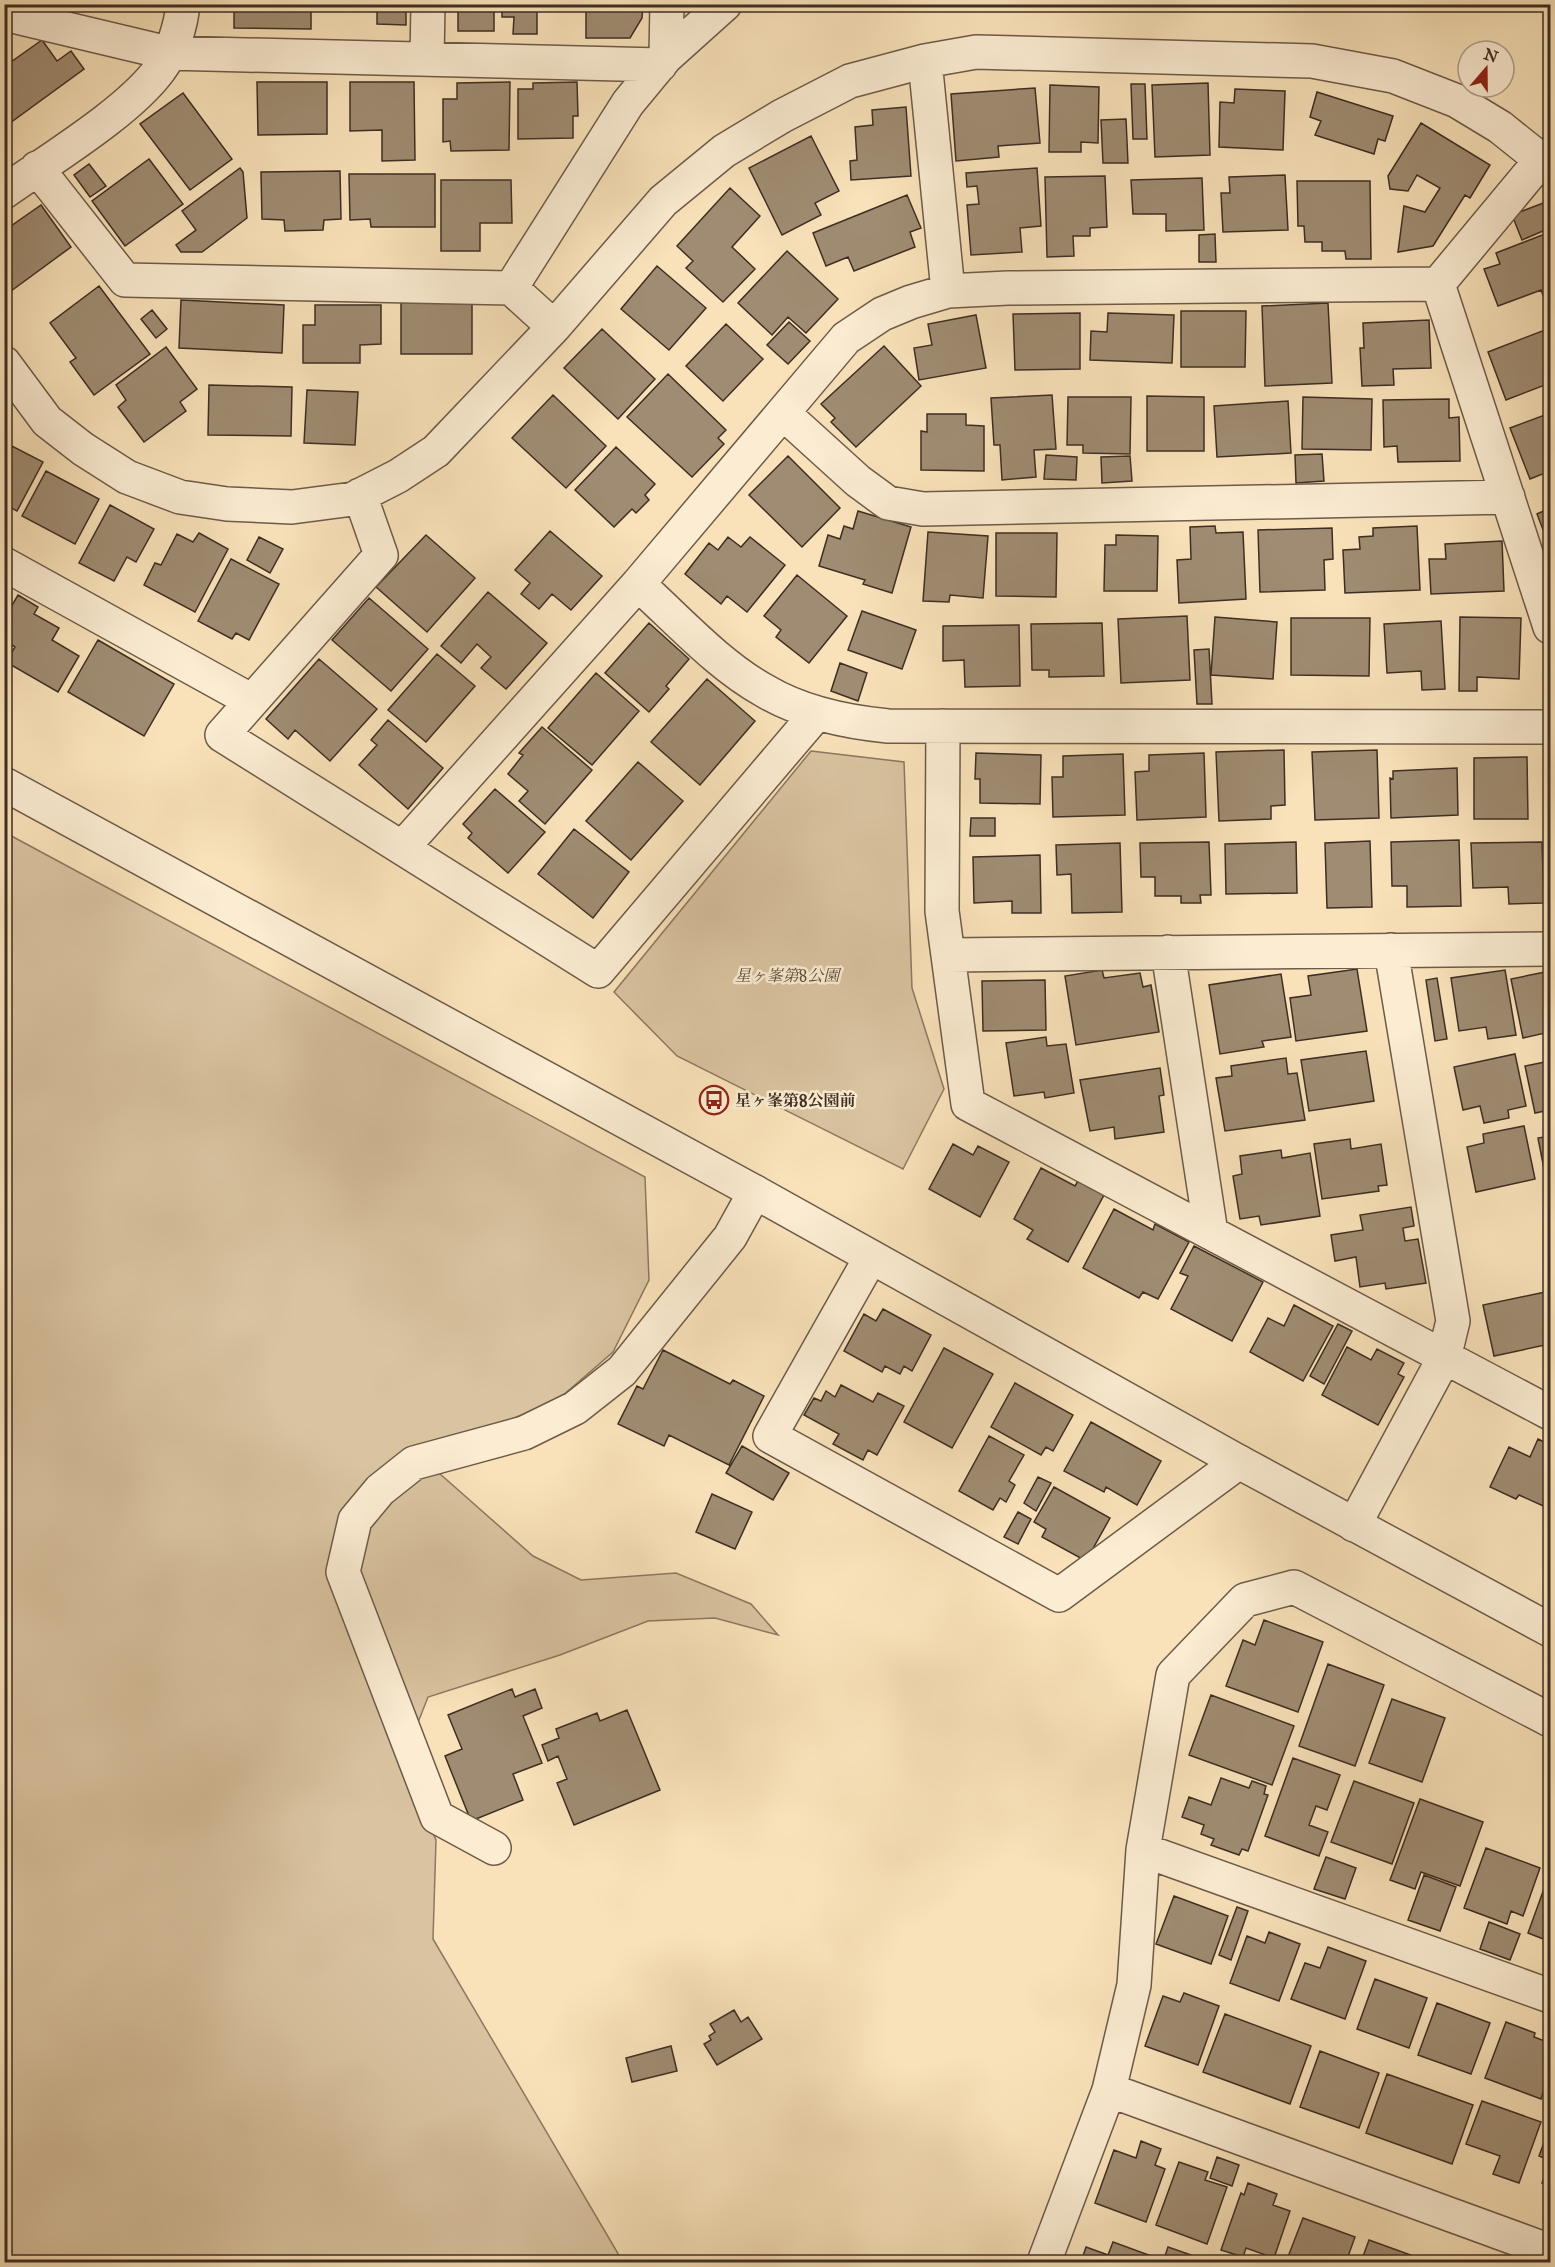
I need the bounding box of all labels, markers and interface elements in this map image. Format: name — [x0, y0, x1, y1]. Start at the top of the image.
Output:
north arrow — [1456, 39, 1516, 99]
text: N — [1481, 44, 1501, 67]
park label: 星ヶ峯第8公園 — [735, 966, 842, 985]
bus stop icon: 星ヶ峯第8公園前 — [698, 1084, 730, 1116]
place label: 星ヶ峯第8公園前 — [735, 1091, 856, 1110]

